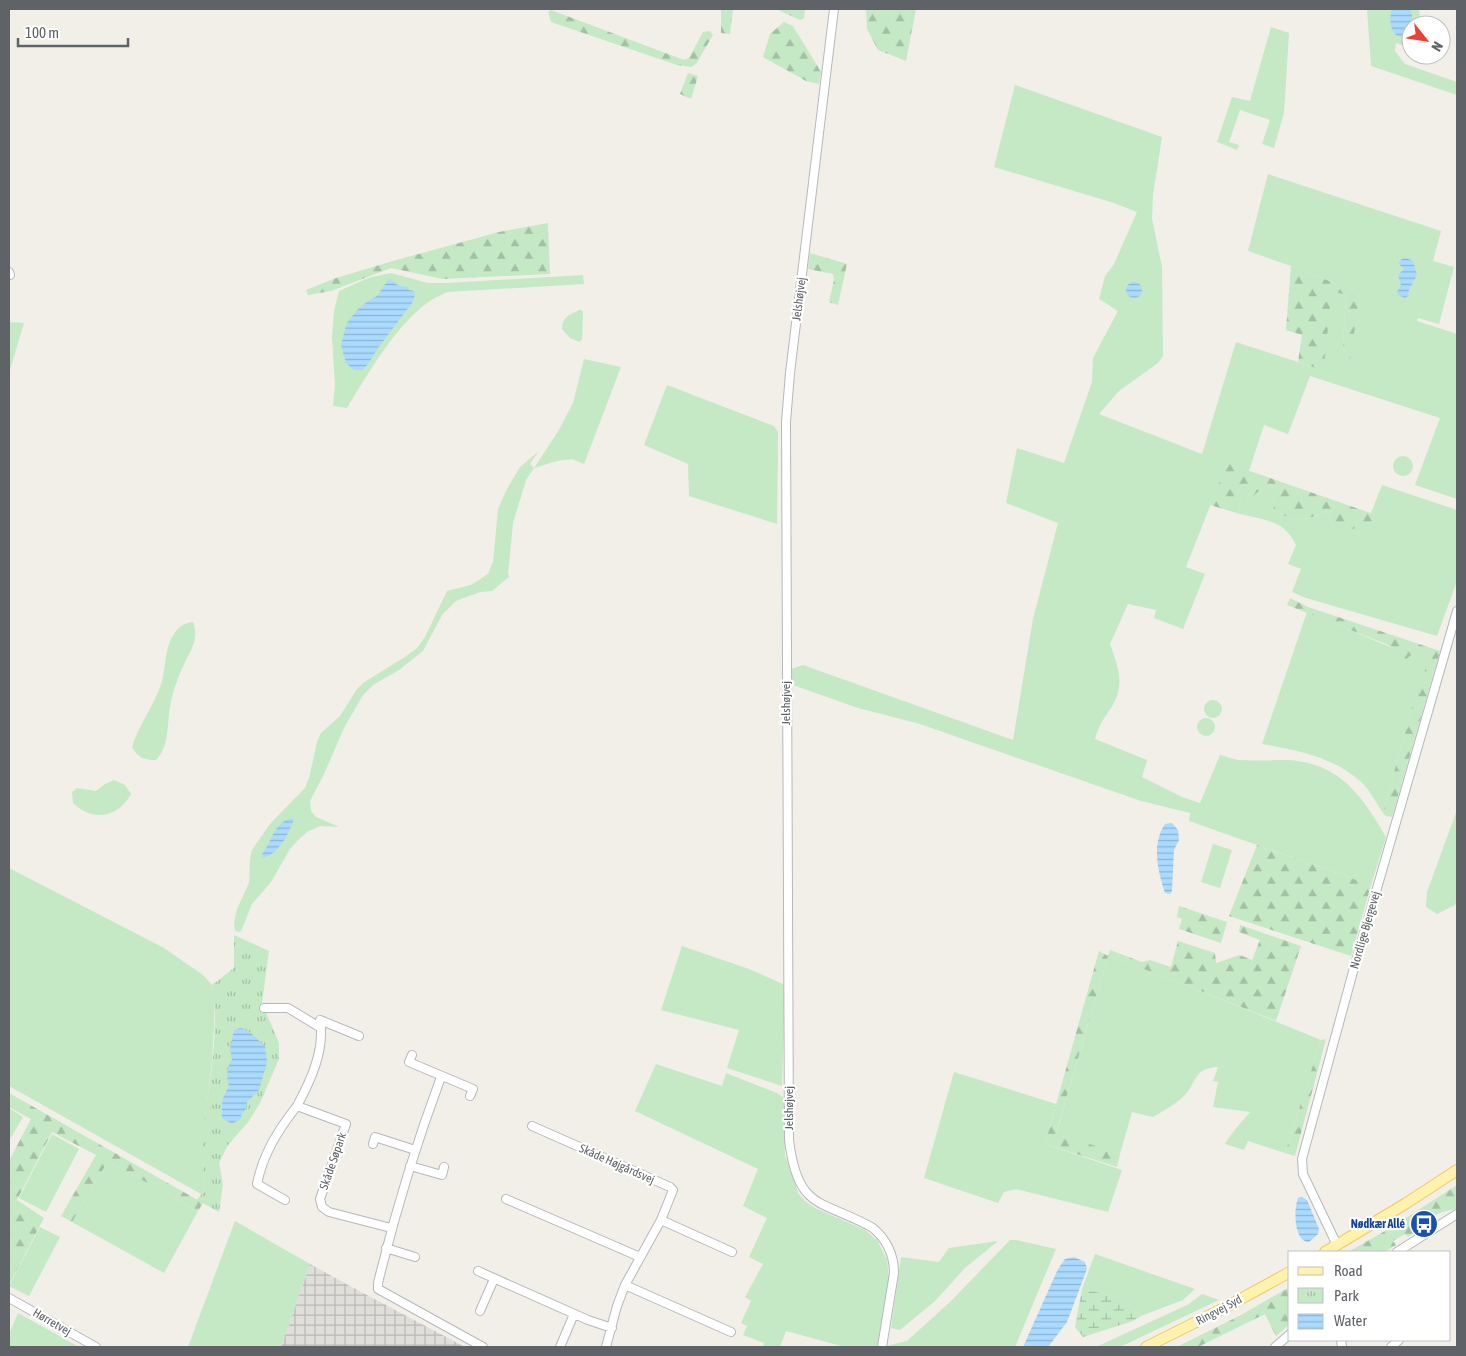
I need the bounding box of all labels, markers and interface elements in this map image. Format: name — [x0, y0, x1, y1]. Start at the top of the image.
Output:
scale bar — [18, 15, 128, 47]
north arrow — [1401, 15, 1451, 65]
text: 100 m — [25, 24, 59, 41]
text: N — [1428, 39, 1446, 54]
street label: Jelshøjvej — [789, 276, 809, 322]
street label: Jelshøjvej — [779, 681, 793, 725]
street label: Nordlige Bjergevej — [1347, 889, 1383, 971]
street label: Jelshøjvej — [782, 1086, 796, 1130]
street label: Skåde Søpark — [317, 1130, 350, 1191]
street label: Skåde Højgårdsvej — [577, 1141, 657, 1187]
bus stop icon: Nødkær Allé — [1409, 1209, 1439, 1239]
place label: Nødkær Allé — [1351, 1217, 1406, 1231]
legend — [1288, 1251, 1451, 1341]
text: Road — [1334, 1262, 1363, 1279]
text: Park — [1334, 1287, 1359, 1304]
street label: Ringvej Syd — [1194, 1292, 1244, 1328]
street label: Hørretvej — [30, 1306, 74, 1338]
text: Water — [1334, 1312, 1367, 1329]

